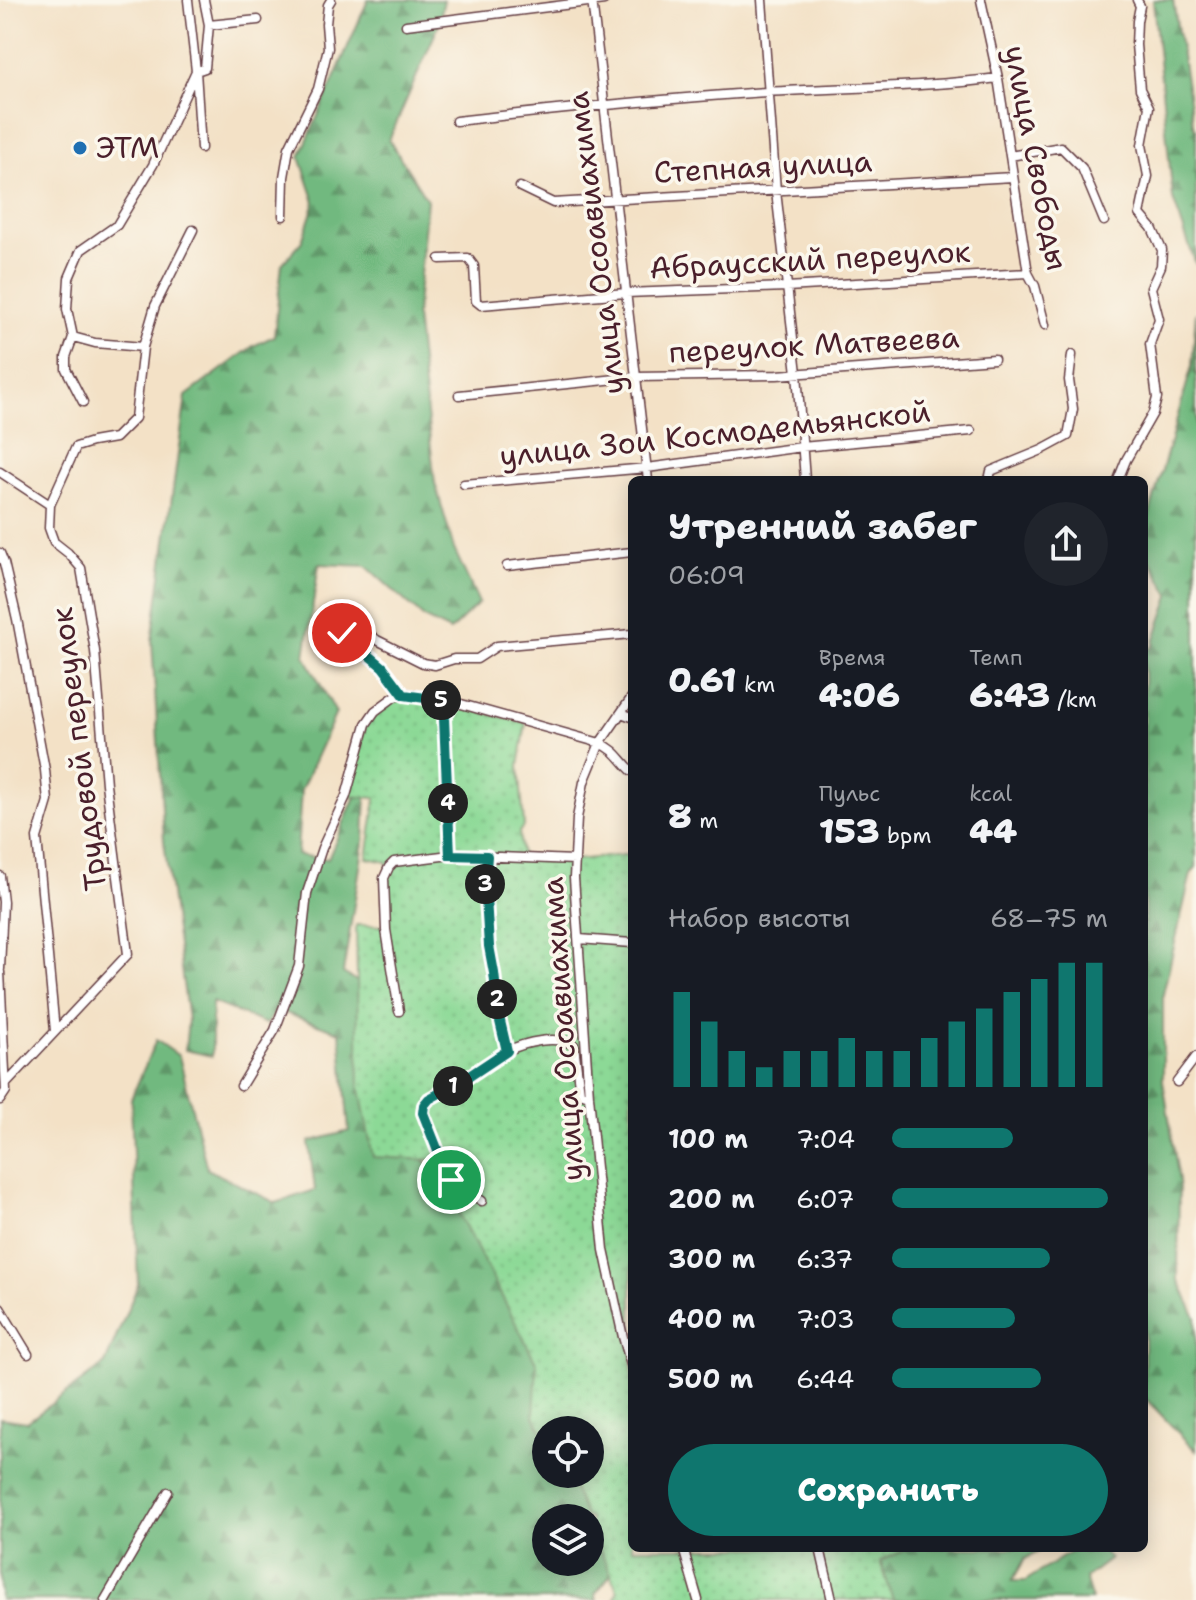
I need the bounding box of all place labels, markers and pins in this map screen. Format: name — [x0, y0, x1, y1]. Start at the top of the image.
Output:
place label: ЭТМ — [96, 127, 160, 168]
marker: ЭТМ — [71, 139, 89, 157]
pin — [308, 599, 376, 667]
pin: 5 — [421, 680, 461, 720]
pin: 4 — [428, 783, 468, 823]
pin: 3 — [465, 864, 505, 904]
pin: 2 — [477, 979, 517, 1019]
pin: 1 — [433, 1066, 473, 1106]
pin — [417, 1146, 485, 1214]

